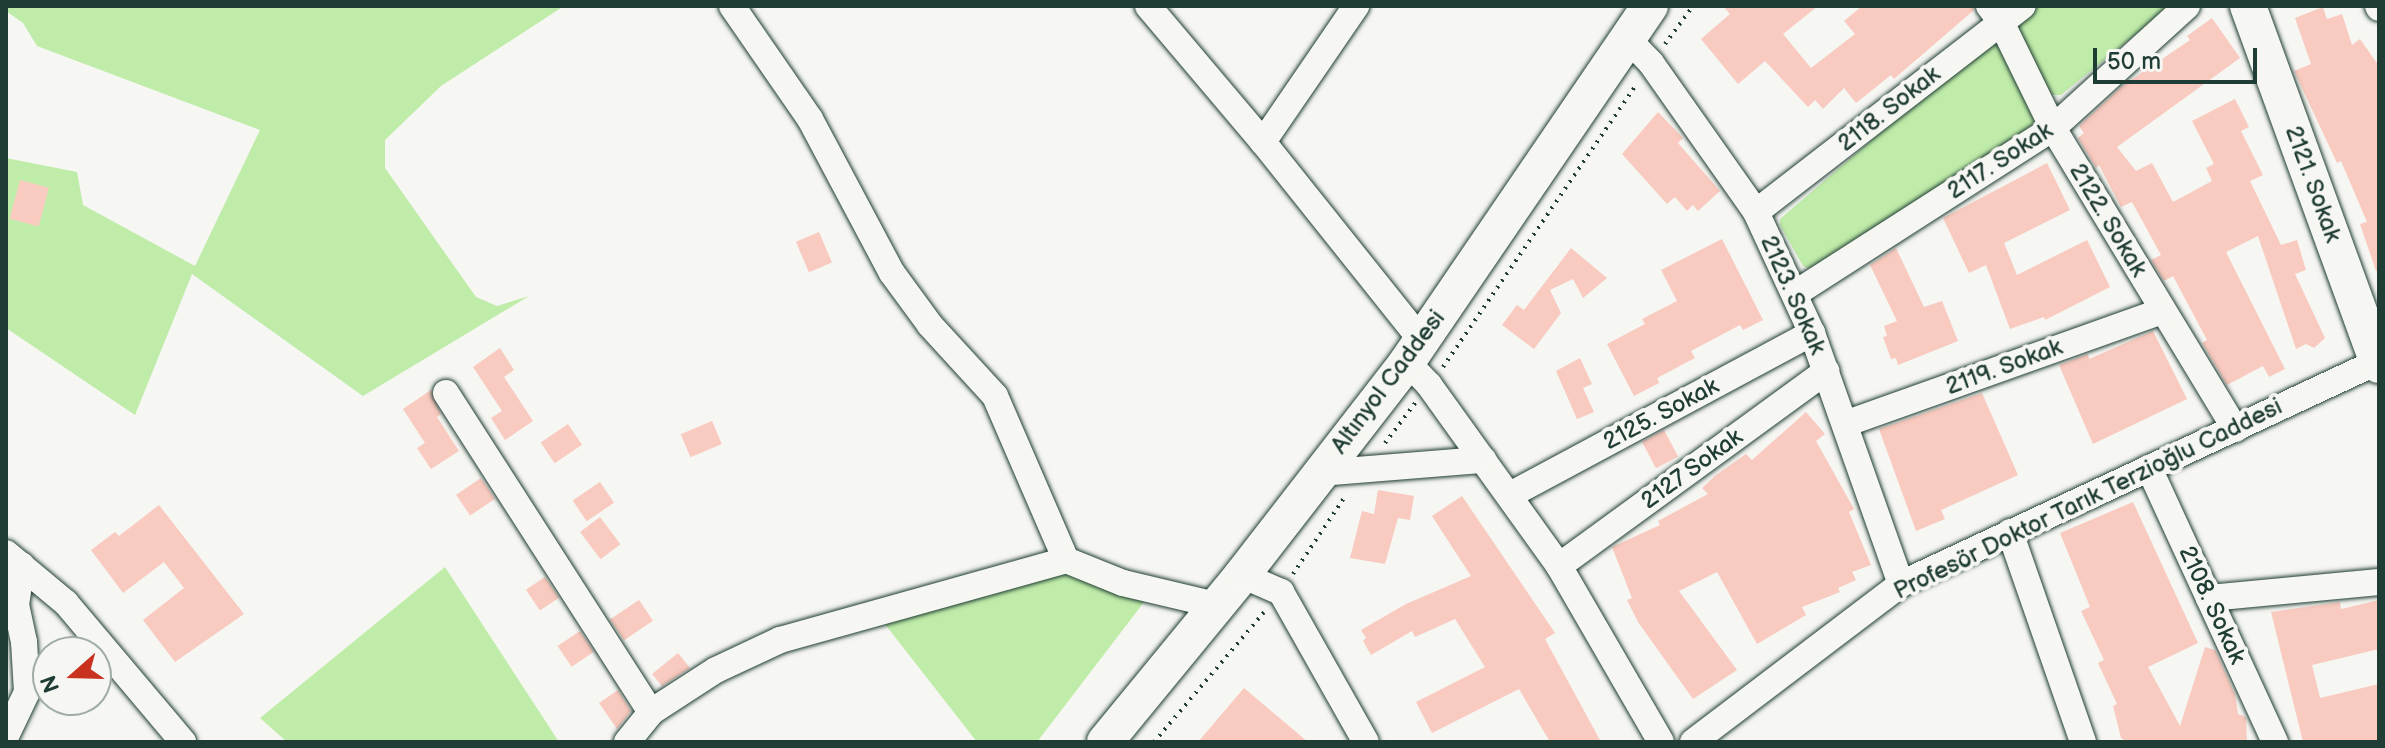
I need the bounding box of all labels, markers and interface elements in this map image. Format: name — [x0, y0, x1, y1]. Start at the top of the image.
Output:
scale bar — [2097, 32, 2261, 82]
text: 50 m — [2107, 47, 2161, 76]
street label: 2118. Sokak — [1832, 60, 1946, 158]
street label: 2117. Sokak — [1942, 116, 2058, 206]
street label: 2121. Sokak — [2279, 122, 2347, 246]
street label: 2122. Sokak — [2063, 158, 2153, 282]
street label: 2123. Sokak — [1754, 231, 1832, 359]
street label: Altınyol Caddesi — [1325, 305, 1451, 459]
street label: 2119. Sokak — [1942, 333, 2066, 401]
street label: 2125. Sokak — [1598, 371, 1724, 457]
street label: Profesör Doktor Tarık Terzioğlu Caddesi — [1889, 392, 2287, 606]
street label: 2127 Sokak — [1635, 422, 1749, 516]
street label: 2108. Sokak — [2172, 541, 2252, 669]
north arrow — [32, 636, 112, 716]
text: N — [35, 671, 66, 696]

